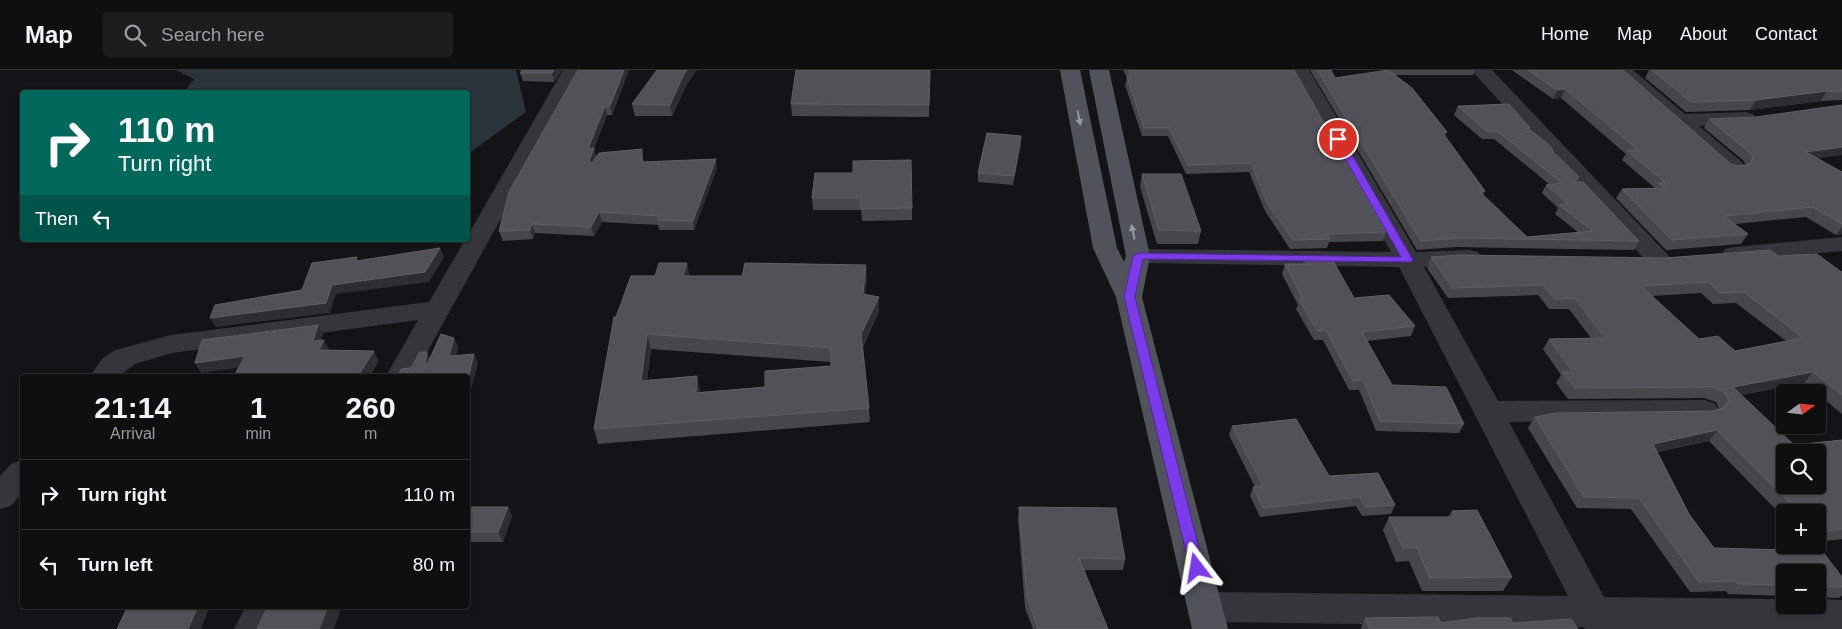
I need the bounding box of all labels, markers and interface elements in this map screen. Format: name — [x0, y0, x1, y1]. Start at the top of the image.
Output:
search box — [103, 12, 453, 57]
text: Map — [25, 21, 73, 48]
icon: search — [121, 21, 149, 49]
text: Search here — [161, 24, 265, 45]
text: Home — [1541, 24, 1589, 44]
text: Map — [1617, 24, 1652, 44]
text: About — [1680, 24, 1727, 44]
text: Contact — [1755, 24, 1817, 44]
icon: right — [35, 110, 100, 175]
text: 110 m — [118, 110, 215, 149]
one-way arrow — [1075, 110, 1083, 126]
pin — [1317, 118, 1359, 160]
icon: arrive — [1324, 125, 1352, 153]
text: Turn right — [118, 151, 211, 176]
icon: left — [88, 205, 116, 233]
text: Then — [35, 208, 78, 229]
one-way arrow — [1129, 224, 1137, 240]
north arrow — [1776, 384, 1826, 434]
map controls — [1776, 384, 1826, 614]
text: 21:14 — [94, 391, 171, 424]
text: 1 — [250, 391, 267, 424]
text: 260 — [346, 391, 396, 424]
text: Arrival — [110, 425, 155, 442]
text: min — [245, 425, 271, 442]
text: m — [364, 425, 377, 442]
button: search — [1776, 444, 1826, 494]
icon: right — [35, 481, 63, 509]
text: Turn right — [78, 484, 166, 505]
text: 110 m — [404, 484, 455, 505]
button: + — [1776, 504, 1826, 554]
position arrow — [1170, 541, 1222, 593]
icon: left — [35, 551, 63, 579]
text: Turn left — [78, 554, 153, 575]
text: 80 m — [413, 554, 455, 575]
button: − — [1776, 564, 1826, 614]

